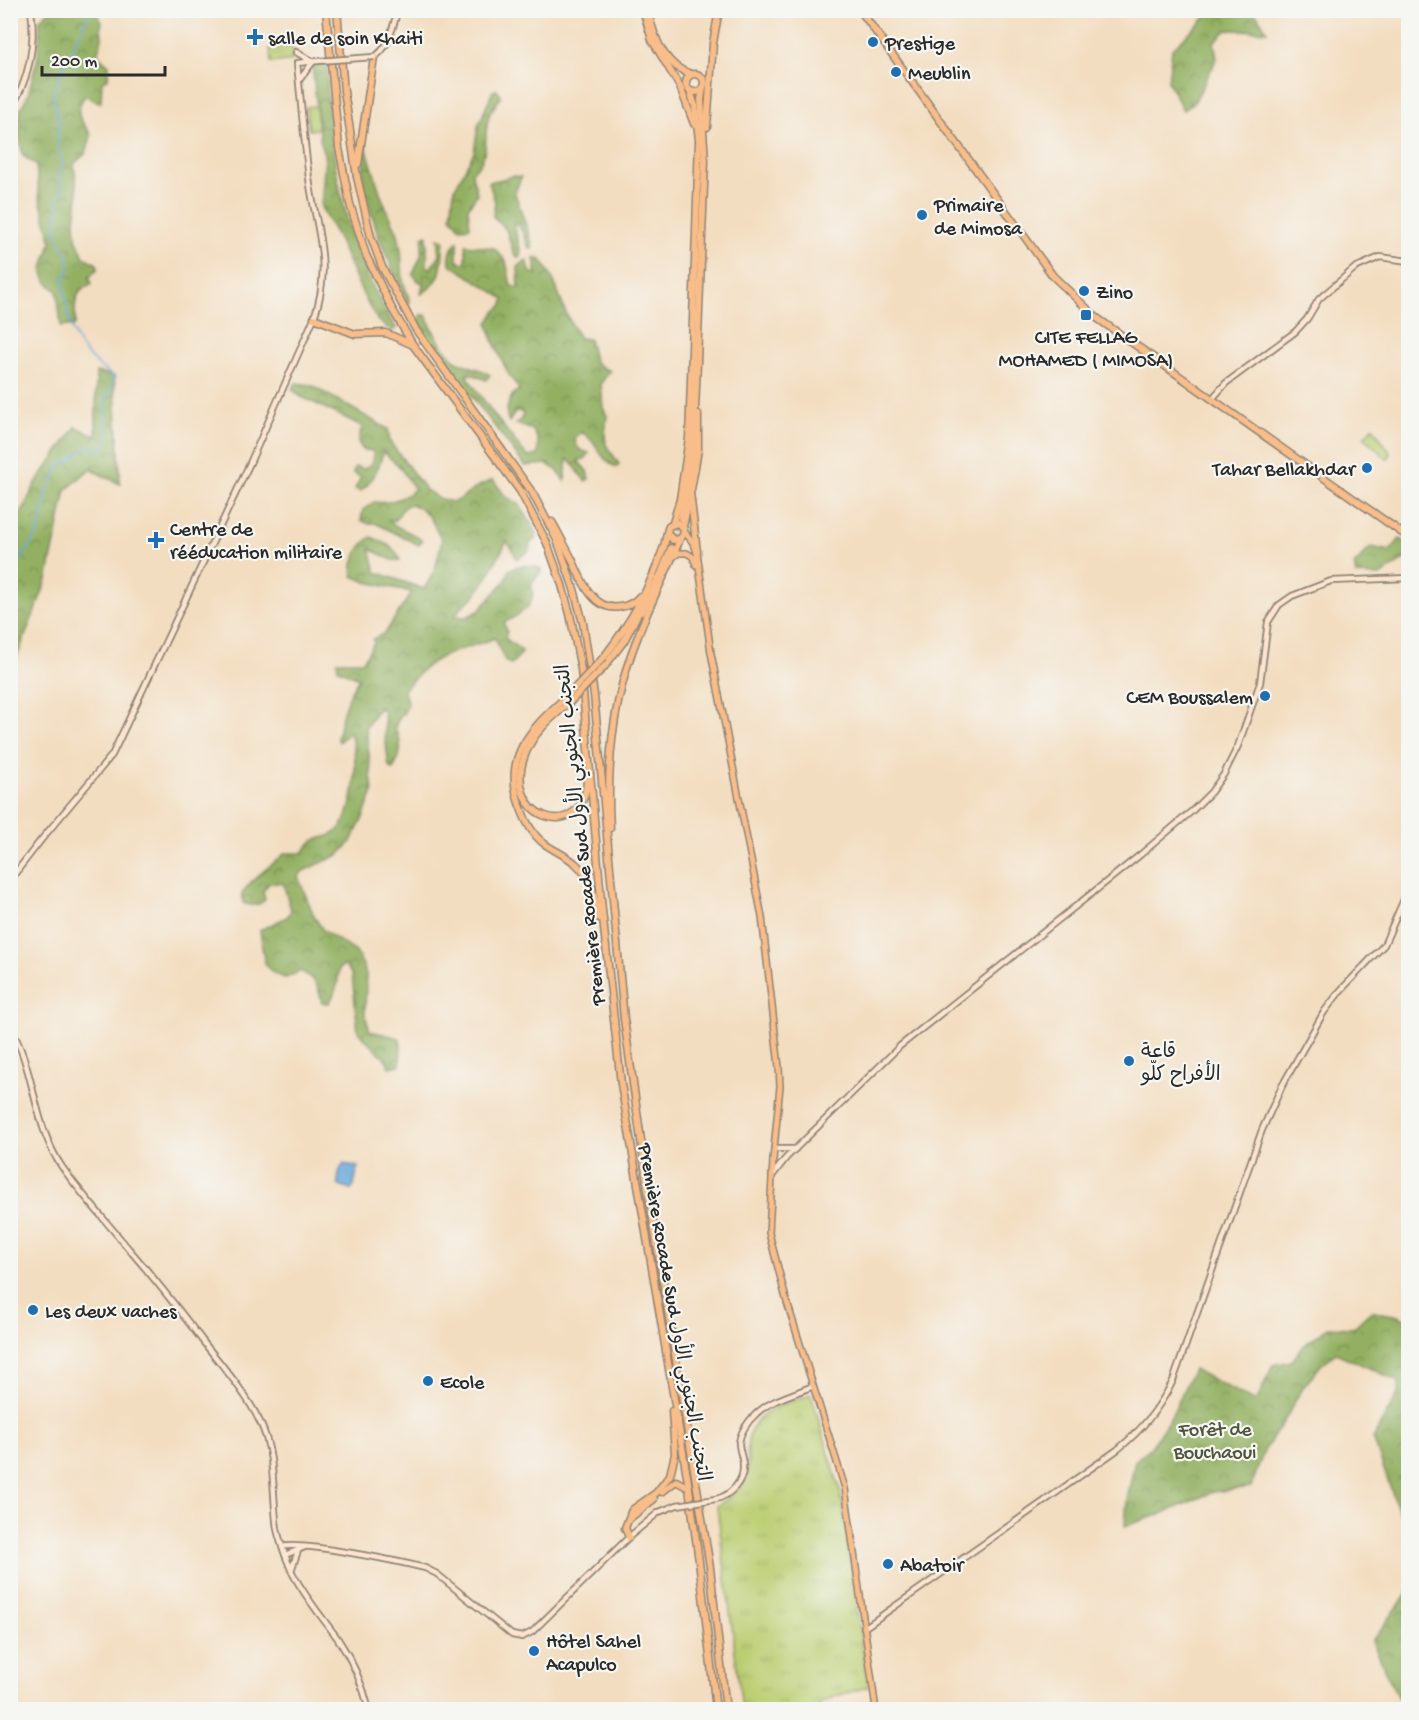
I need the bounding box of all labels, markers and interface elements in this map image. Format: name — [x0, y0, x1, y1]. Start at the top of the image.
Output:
marker: salle de soin Khaiti — [246, 28, 264, 46]
place label: salle de soin Khaiti — [268, 29, 423, 52]
place label: Prestige — [884, 34, 956, 57]
marker: Prestige — [866, 35, 880, 49]
scale bar — [42, 39, 165, 77]
text: 200 m — [51, 52, 98, 73]
place label: Meublin — [908, 64, 971, 87]
marker: Meublin — [889, 65, 903, 79]
place label: Primaire de Mimosa — [933, 196, 1023, 242]
marker: Primaire de Mimosa — [915, 208, 929, 222]
place label: Zino — [1096, 283, 1133, 306]
marker: Zino — [1077, 284, 1091, 298]
marker: CITE FELLAG MOHAMED ( MIMOSA) — [1079, 308, 1093, 322]
place label: CITE FELLAG MOHAMED ( MIMOSA) — [999, 328, 1173, 374]
place label: Tahar Bellakhdar — [1212, 460, 1357, 483]
marker: Tahar Bellakhdar — [1360, 461, 1374, 475]
place label: Centre de rééducation militaire — [170, 520, 343, 566]
marker: Centre de rééducation militaire — [147, 531, 165, 549]
street label: Première Rocade Sud التجنب الجنوبي الأول — [548, 663, 615, 1008]
place label: CEM Boussalem — [1126, 688, 1253, 711]
marker: CEM Boussalem — [1258, 689, 1272, 703]
place label: قاعة الأفراح كلّو — [1140, 1041, 1221, 1088]
marker: قاعة الأفراح كلّو — [1122, 1054, 1136, 1068]
street label: Première Rocade Sud التجنب الجنوبي الأول — [628, 1140, 719, 1484]
place label: Les deux vaches — [45, 1302, 177, 1325]
marker: Les deux vaches — [26, 1303, 40, 1317]
place label: Ecole — [440, 1373, 485, 1396]
marker: Ecole — [421, 1374, 435, 1388]
park label: Forêt de Bouchaoui — [1173, 1420, 1256, 1466]
place label: Abatoir — [900, 1556, 965, 1579]
marker: Abatoir — [881, 1557, 895, 1571]
place label: Hôtel Sahel Acapulco — [546, 1632, 641, 1678]
marker: Hôtel Sahel Acapulco — [527, 1644, 541, 1658]

